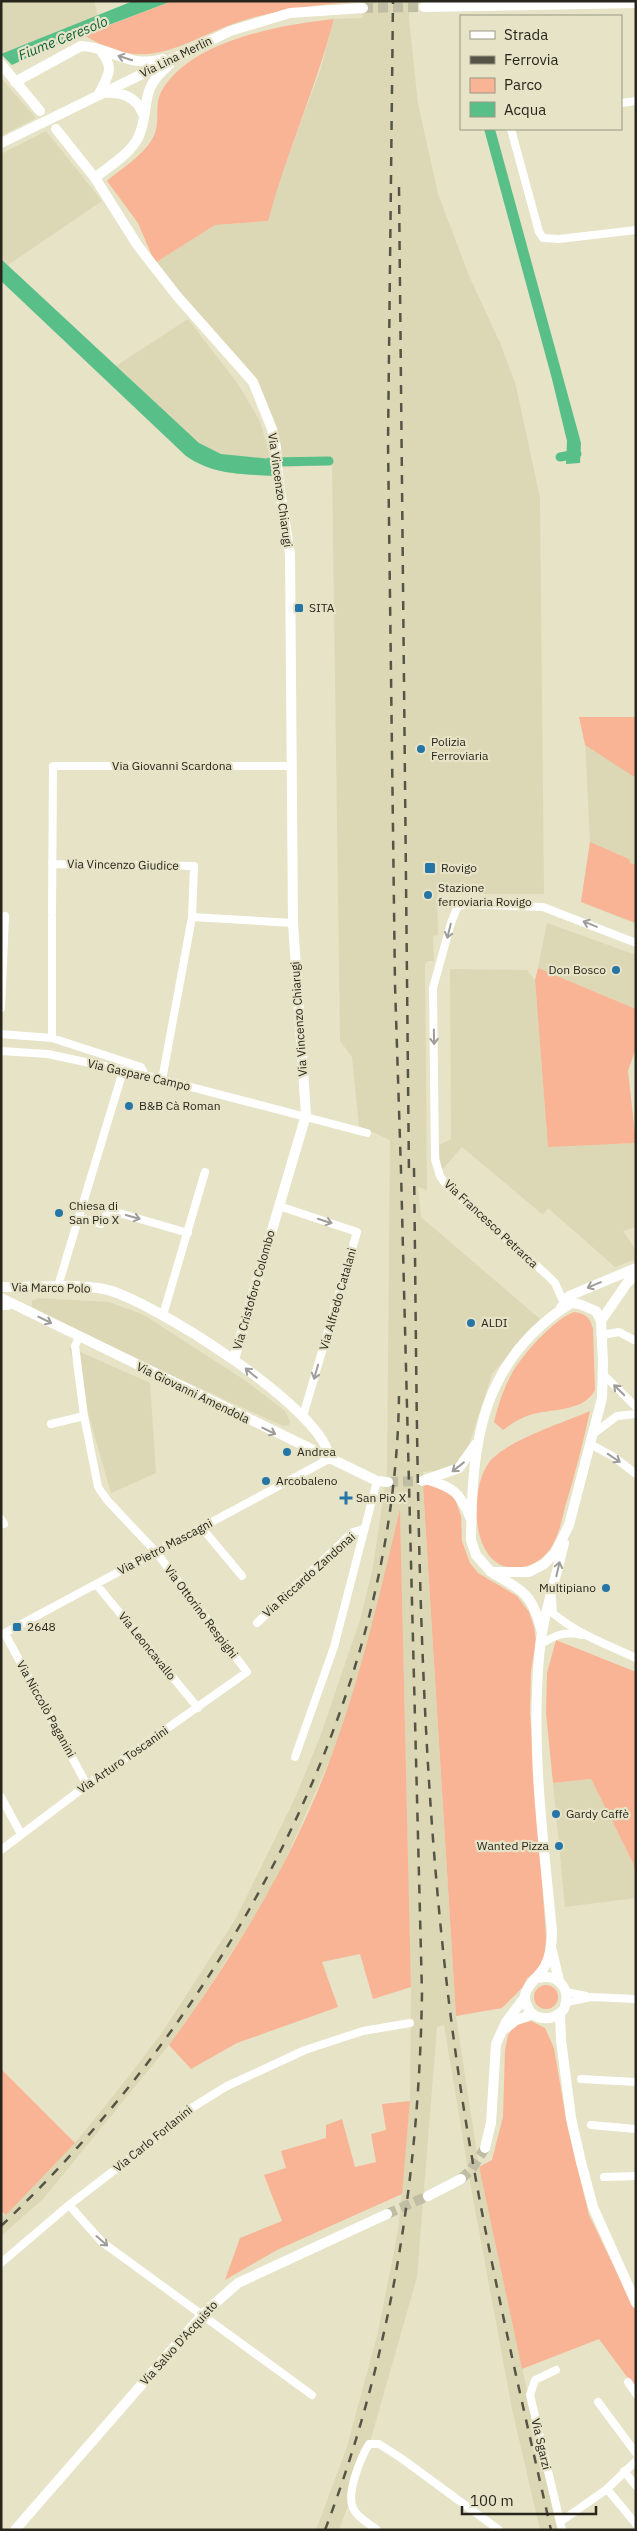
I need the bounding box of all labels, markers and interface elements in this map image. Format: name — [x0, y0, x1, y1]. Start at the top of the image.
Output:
water label: Fiume Ceresolo — [16, 12, 111, 64]
legend — [460, 15, 622, 130]
text: Strada — [504, 25, 548, 44]
street label: Via Lina Merlin — [137, 33, 214, 80]
text: Ferrovia — [504, 50, 559, 69]
one-way arrow — [117, 53, 133, 63]
text: Parco — [504, 75, 542, 94]
text: Acqua — [504, 100, 546, 119]
street label: Via Vincenzo Chiarugi — [265, 432, 296, 548]
place label: SITA — [309, 600, 335, 615]
marker: SITA — [293, 602, 305, 614]
place label: Polizia Ferroviaria — [431, 734, 489, 763]
marker: Polizia Ferroviaria — [415, 743, 427, 755]
street label: Via Giovanni Scardona — [112, 758, 233, 773]
street label: Via Vincenzo Giudice — [67, 856, 179, 873]
place label: Rovigo — [441, 860, 477, 875]
marker: Rovigo — [423, 861, 437, 875]
place label: Stazione ferroviaria Rovigo — [438, 880, 532, 909]
marker: Stazione ferroviaria Rovigo — [422, 889, 434, 901]
one-way arrow — [583, 919, 598, 928]
one-way arrow — [444, 923, 453, 939]
street label: Via Vincenzo Chiarugi — [287, 961, 310, 1077]
place label: Don Bosco — [548, 962, 606, 977]
marker: Don Bosco — [610, 964, 622, 976]
one-way arrow — [429, 1029, 438, 1045]
street label: Via Gaspare Campo — [86, 1055, 192, 1094]
place label: B&B Cà Roman — [139, 1098, 220, 1113]
marker: B&B Cà Roman — [123, 1100, 135, 1112]
street label: Via Francesco Petrarca — [441, 1176, 542, 1271]
place label: Chiesa di San Pio X — [69, 1198, 120, 1227]
marker: Chiesa di San Pio X — [53, 1207, 65, 1219]
one-way arrow — [125, 1213, 141, 1223]
one-way arrow — [317, 1217, 332, 1226]
street label: Via Cristoforo Colombo — [229, 1228, 278, 1351]
street label: Via Alfredo Catalani — [316, 1246, 359, 1352]
street label: Via Marco Polo — [11, 1279, 91, 1296]
one-way arrow — [587, 1281, 602, 1290]
place label: ALDI — [481, 1315, 508, 1330]
one-way arrow — [37, 1316, 52, 1325]
marker: ALDI — [465, 1317, 477, 1329]
street label: Via Giovanni Amendola — [134, 1359, 253, 1427]
one-way arrow — [311, 1364, 321, 1380]
one-way arrow — [245, 1367, 258, 1379]
one-way arrow — [614, 1385, 626, 1397]
one-way arrow — [261, 1426, 276, 1436]
place label: Andrea — [297, 1444, 336, 1459]
marker: Andrea — [281, 1446, 293, 1458]
one-way arrow — [606, 1453, 620, 1463]
one-way arrow — [451, 1462, 465, 1472]
place label: Arcobaleno — [276, 1473, 338, 1488]
marker: Arcobaleno — [260, 1475, 272, 1487]
place label: San Pio X — [356, 1490, 407, 1505]
marker: San Pio X — [340, 1492, 352, 1504]
street label: Via Pietro Mascagni — [115, 1515, 215, 1578]
street label: Via Riccardo Zandonai — [259, 1529, 358, 1620]
street label: Via Ottorino Respighi — [161, 1562, 241, 1661]
one-way arrow — [554, 1562, 563, 1578]
place label: Multipiano — [539, 1580, 596, 1595]
marker: Multipiano — [600, 1582, 612, 1594]
street label: Via Leoncavallo — [115, 1609, 180, 1683]
place label: 2648 — [27, 1619, 56, 1634]
marker: 2648 — [11, 1621, 23, 1633]
street label: Via Niccolò Paganini — [14, 1658, 79, 1760]
street label: Via Arturo Toscanini — [74, 1723, 171, 1797]
place label: Gardy Caffè — [566, 1806, 629, 1821]
marker: Gardy Caffè — [550, 1808, 562, 1820]
place label: Wanted Pizza — [477, 1838, 550, 1853]
marker: Wanted Pizza — [553, 1840, 565, 1852]
street label: Via Carlo Forlanini — [110, 2102, 195, 2175]
one-way arrow — [95, 2235, 108, 2246]
street label: Via Salvo D'Acquisto — [137, 2297, 221, 2388]
street label: Via Sgarzi — [528, 2417, 555, 2471]
scale bar — [462, 2484, 596, 2516]
text: 100 m — [470, 2491, 514, 2510]

